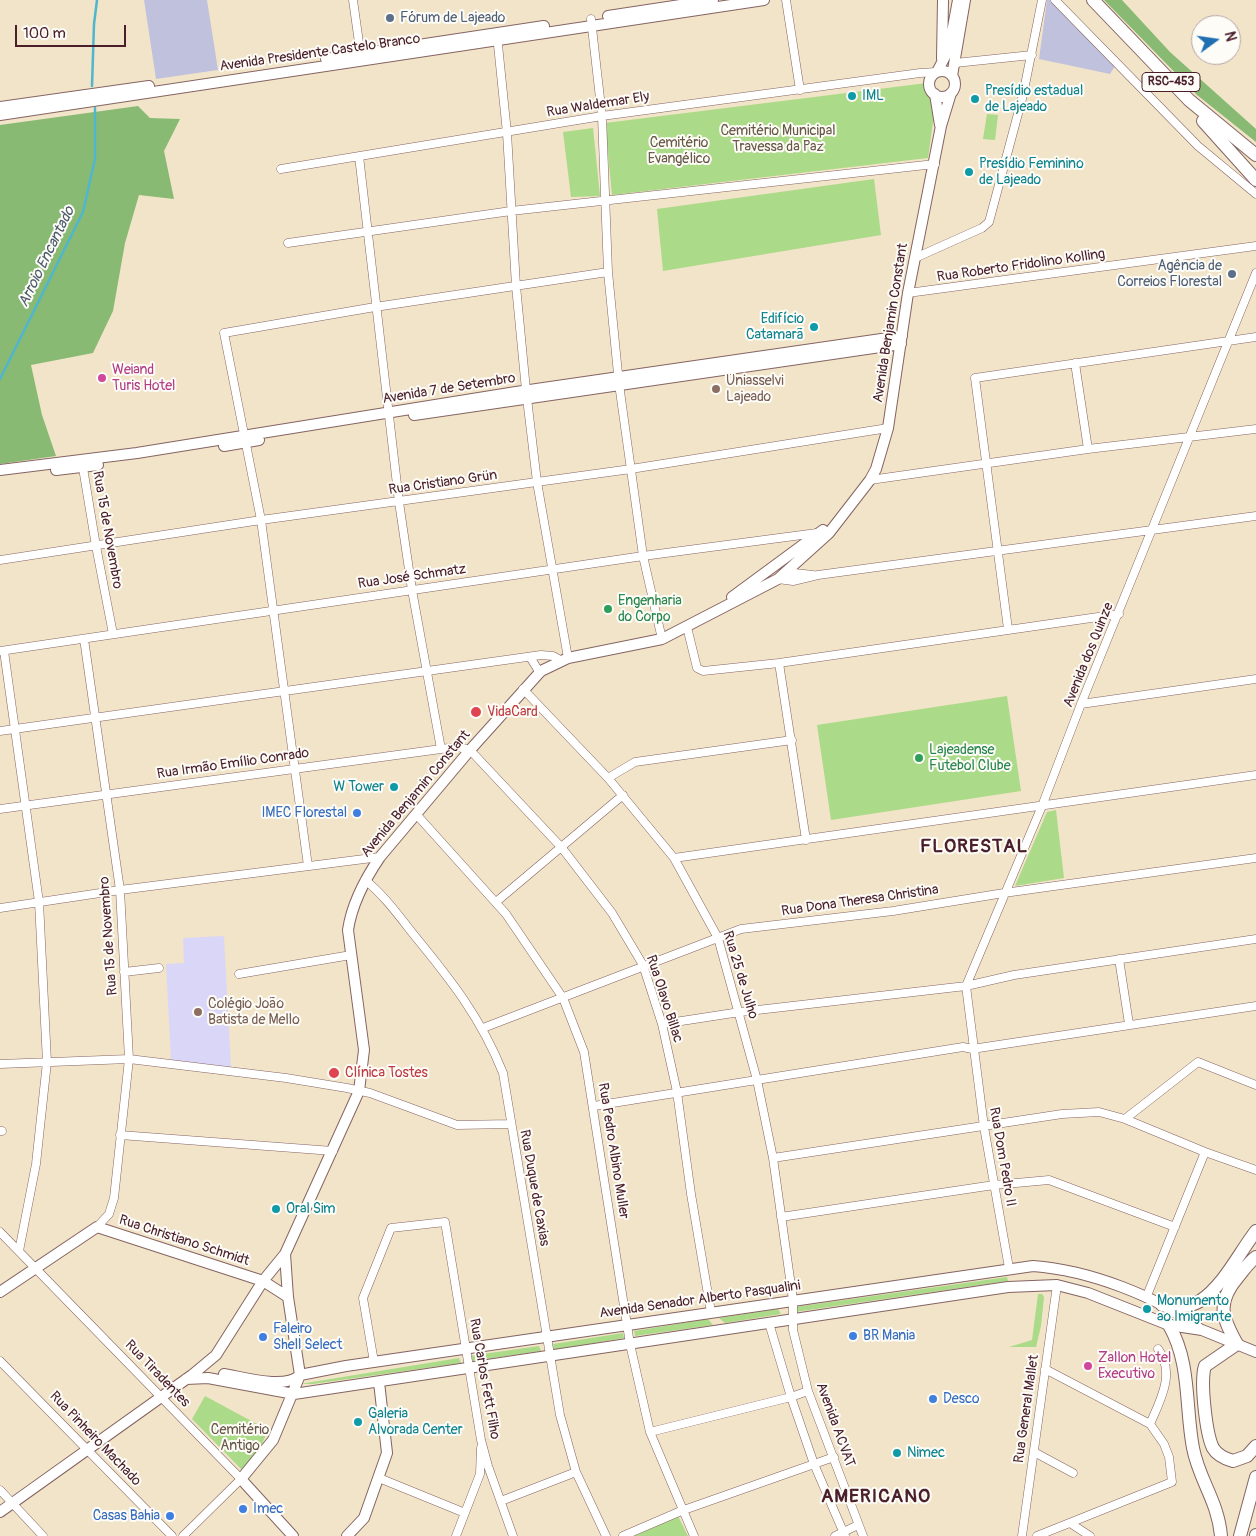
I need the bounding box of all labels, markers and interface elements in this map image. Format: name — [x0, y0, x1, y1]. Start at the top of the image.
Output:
place label: Fórum de Lajeado — [400, 10, 505, 26]
marker: Fórum de Lajeado — [384, 12, 396, 24]
scale bar — [18, 15, 129, 47]
north arrow — [1191, 15, 1241, 65]
text: 100 m — [23, 24, 66, 43]
text: N — [1221, 30, 1239, 43]
street label: Avenida Presidente Castelo Branco — [219, 31, 421, 75]
road number: RSC-453 — [1142, 72, 1200, 91]
place label: Presídio estadual de Lajeado — [985, 83, 1083, 115]
place label: IML — [862, 88, 884, 104]
street label: Rua Waldemar Ely — [545, 89, 651, 121]
marker: IML — [846, 90, 858, 102]
marker: Presídio estadual de Lajeado — [969, 93, 981, 105]
park label: Cemitério Municipal Travessa da Paz — [720, 123, 836, 156]
park label: Cemitério Evangélico — [648, 135, 710, 168]
place label: Presídio Feminino de Lajeado — [979, 156, 1084, 188]
marker: Presídio Feminino de Lajeado — [963, 166, 975, 178]
water label: Arroio Encantado — [15, 204, 79, 310]
street label: Avenida Benjamin Constant — [870, 242, 912, 404]
street label: Rua Roberto Fridolino Kolling — [936, 246, 1106, 286]
place label: Agência de Correios Florestal — [1117, 258, 1222, 290]
marker: Agência de Correios Florestal — [1226, 268, 1238, 280]
place label: Edifício Catamarã — [746, 311, 804, 344]
marker: Edifício Catamarã — [808, 321, 820, 333]
place label: Weiand Turis Hotel — [112, 362, 175, 394]
street label: Avenida 7 de Setembro — [381, 370, 517, 408]
marker: Weiand Turis Hotel — [96, 372, 108, 384]
place label: Uniasselvi Lajeado — [726, 373, 784, 406]
marker: Uniasselvi Lajeado — [710, 383, 722, 395]
street label: Rua Cristiano Grün — [388, 467, 498, 499]
street label: Rua 15 de Novembro — [88, 470, 126, 590]
street label: Rua José Schmatz — [357, 561, 467, 593]
place label: Engenharia do Corpo — [618, 593, 682, 626]
street label: Avenida dos Quinze — [1060, 600, 1118, 710]
marker: Engenharia do Corpo — [602, 603, 614, 615]
place label: VidaCard — [487, 704, 538, 720]
marker: VidaCard — [469, 705, 483, 719]
street label: Avenida Benjamin Constant — [358, 727, 474, 861]
place label: Lajeadense Futebol Clube — [929, 742, 1011, 774]
street label: Rua Irmão Emílio Conrado — [156, 745, 310, 783]
marker: Lajeadense Futebol Clube — [913, 752, 925, 764]
place label: W Tower — [333, 779, 384, 795]
marker: W Tower — [388, 781, 400, 793]
place label: IMEC Florestal — [261, 805, 347, 821]
marker: IMEC Florestal — [351, 807, 363, 819]
district label: FLORESTAL — [919, 836, 1029, 858]
street label: Rua 15 de Novembro — [96, 876, 122, 996]
street label: Rua Dona Theresa Christina — [780, 882, 940, 920]
street label: Rua 25 de Julho — [719, 929, 761, 1021]
street label: Rua Olavo Billac — [642, 953, 686, 1045]
place label: Colégio João Batista de Mello — [208, 996, 300, 1028]
marker: Colégio João Batista de Mello — [192, 1006, 204, 1018]
place label: Clínica Tostes — [345, 1065, 428, 1081]
marker: Clínica Tostes — [327, 1066, 341, 1080]
street label: Rua Pedro Albino Muller — [594, 1082, 632, 1220]
street label: Rua Dom Pedro II — [985, 1106, 1019, 1208]
street label: Rua Duque de Caxias — [515, 1128, 553, 1248]
place label: Oral Sim — [286, 1201, 336, 1217]
marker: Oral Sim — [270, 1203, 282, 1215]
street label: Rua Christiano Schmidt — [117, 1212, 251, 1270]
street label: Avenida Senador Alberto Pasqualini — [598, 1278, 802, 1322]
place label: Monumento ao Imigrante — [1157, 1293, 1231, 1325]
marker: Monumento ao Imigrante — [1141, 1303, 1153, 1315]
street label: Rua Carlos Fett Filho — [465, 1317, 503, 1441]
place label: Faleiro Shell Select — [273, 1321, 342, 1354]
place label: BR Mania — [863, 1328, 915, 1344]
marker: BR Mania — [847, 1330, 859, 1342]
marker: Faleiro Shell Select — [257, 1331, 269, 1343]
street label: Rua Tiradentes — [121, 1337, 193, 1411]
place label: Zallon Hotel Executivo — [1098, 1350, 1171, 1382]
street label: Rua General Mallet — [1011, 1354, 1043, 1464]
marker: Zallon Hotel Executivo — [1082, 1360, 1094, 1372]
street label: Avenida ACVAT — [812, 1380, 858, 1470]
street label: Rua Pinheiro Machado — [46, 1388, 144, 1490]
place label: Desco — [943, 1391, 980, 1407]
marker: Desco — [927, 1393, 939, 1405]
place label: Galeria Alvorada Center — [368, 1406, 463, 1438]
marker: Galeria Alvorada Center — [352, 1416, 364, 1428]
park label: Cemitério Antigo — [211, 1422, 269, 1454]
place label: Nimec — [907, 1445, 945, 1461]
marker: Nimec — [891, 1447, 903, 1459]
district label: AMERICANO — [820, 1486, 932, 1508]
place label: Imec — [253, 1501, 283, 1517]
marker: Imec — [237, 1503, 249, 1515]
place label: Casas Bahia — [93, 1508, 160, 1524]
marker: Casas Bahia — [164, 1510, 176, 1522]

